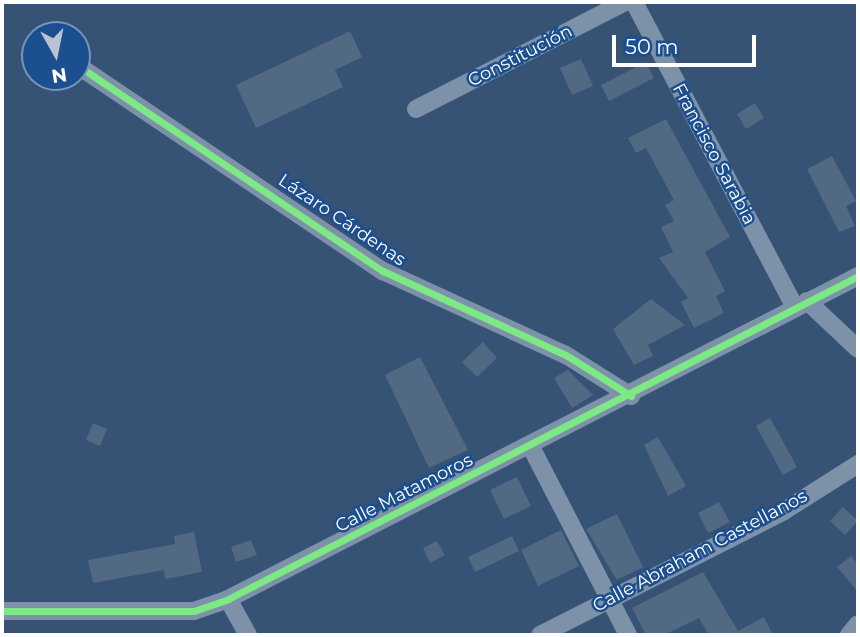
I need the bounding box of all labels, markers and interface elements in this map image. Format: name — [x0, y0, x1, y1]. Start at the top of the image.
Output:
street label: Constitución — [464, 20, 576, 92]
north arrow — [21, 21, 91, 91]
scale bar — [615, 21, 758, 65]
text: 50 m — [625, 34, 679, 59]
text: N — [50, 63, 68, 88]
street label: Francisco Sarabia — [668, 80, 760, 228]
street label: Lázaro Cárdenas — [274, 169, 410, 271]
street label: Calle Matamoros — [332, 449, 476, 537]
street label: Calle Abraham Castellanos — [589, 485, 811, 617]

